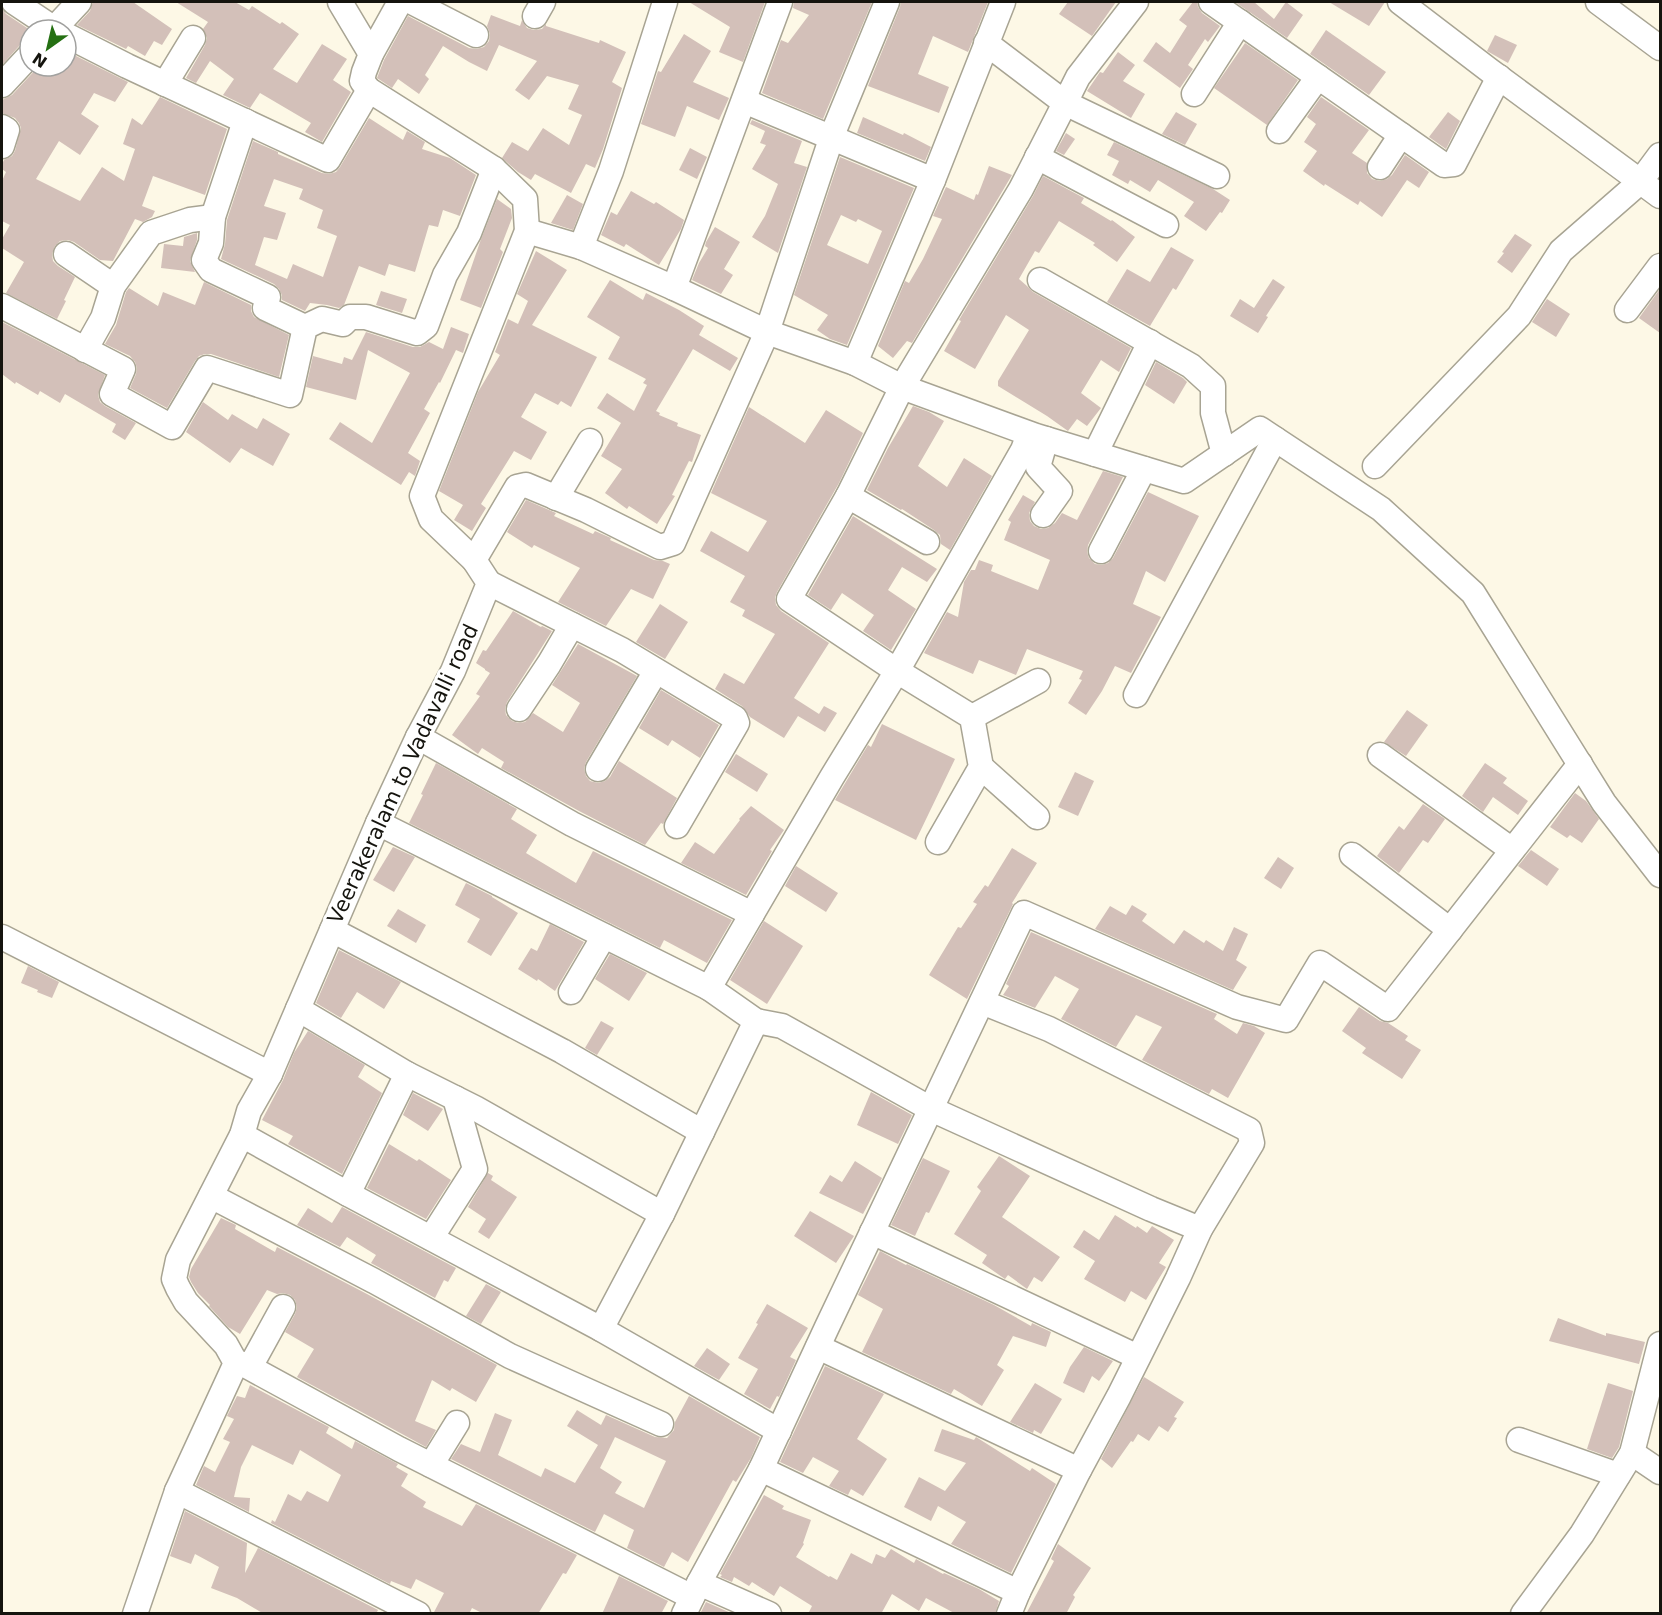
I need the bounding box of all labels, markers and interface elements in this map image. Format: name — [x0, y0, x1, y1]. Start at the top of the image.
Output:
north arrow — [18, 18, 78, 78]
text: N — [29, 48, 51, 72]
street label: Veerakeralam to Vadavalli road — [323, 620, 483, 928]

